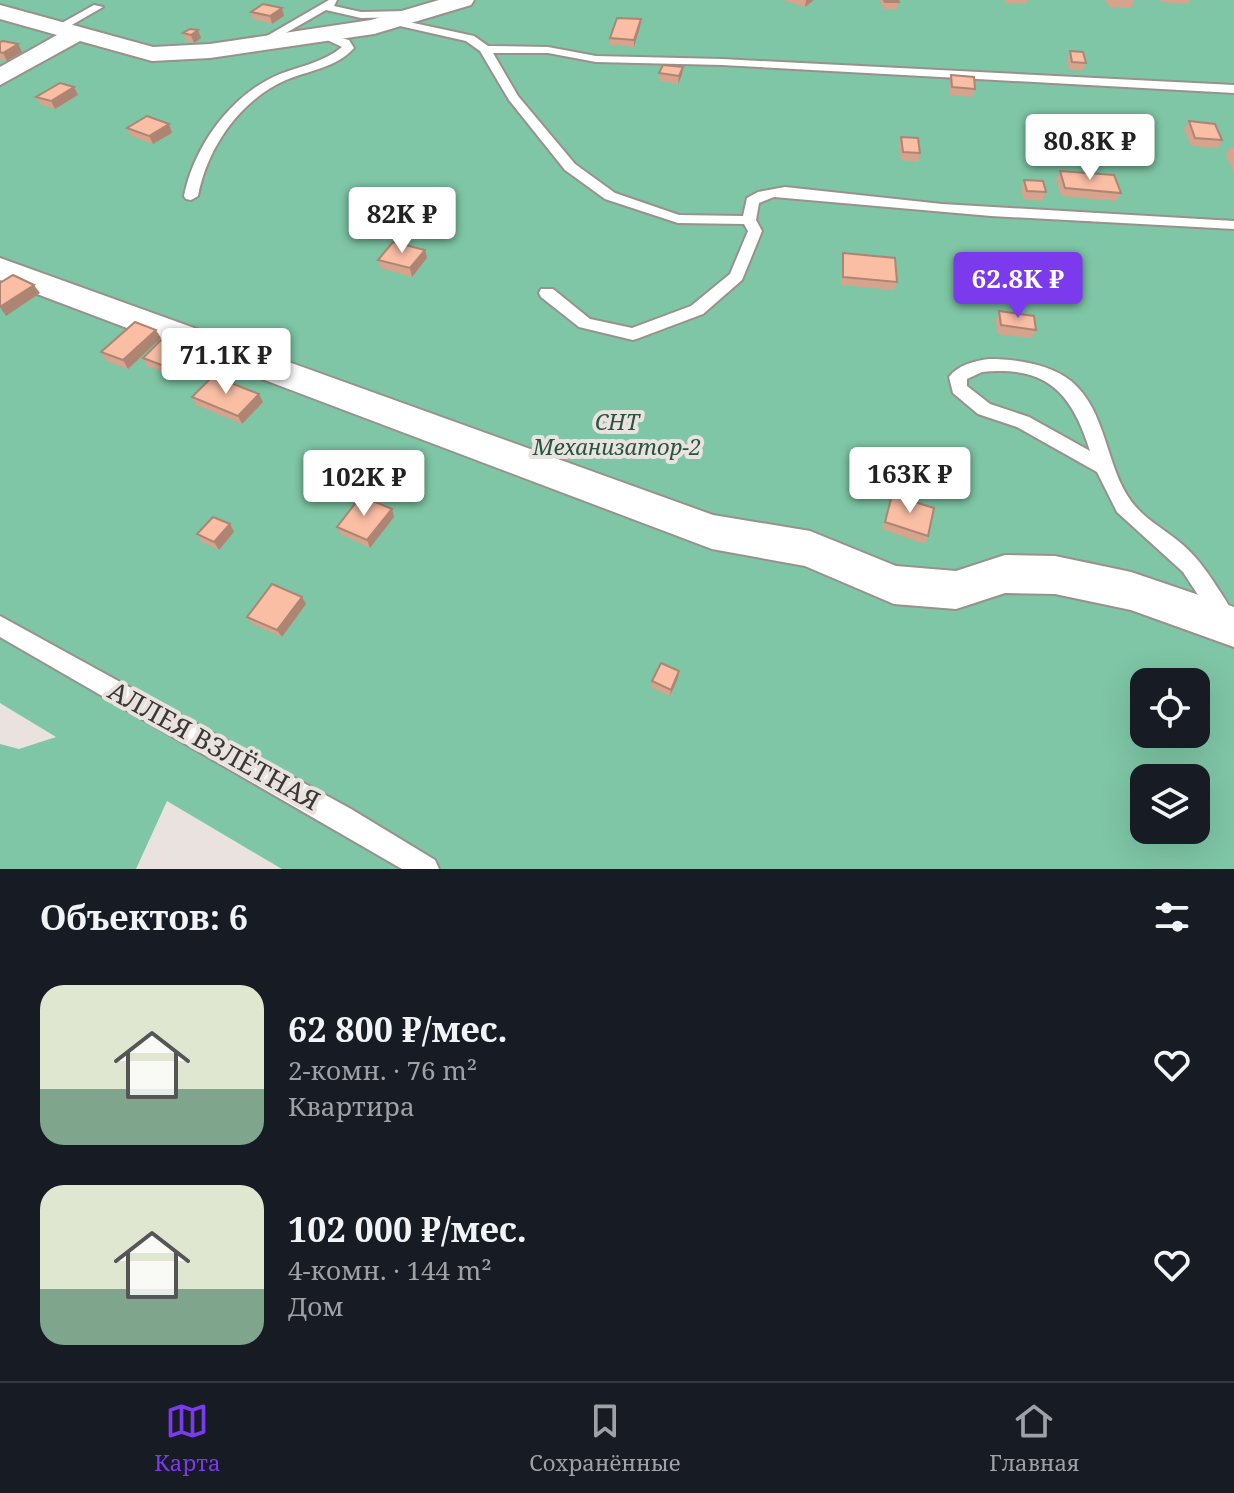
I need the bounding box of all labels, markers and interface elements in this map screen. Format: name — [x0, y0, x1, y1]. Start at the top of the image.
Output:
pin: 80.8K ₽ — [1016, 114, 1164, 182]
text: 80.8K ₽ — [1044, 122, 1136, 158]
pin: 82K ₽ — [346, 187, 458, 255]
text: 82K ₽ — [367, 195, 437, 231]
pin: 62.8K ₽ — [944, 252, 1092, 320]
text: 62.8K ₽ — [972, 260, 1064, 296]
pin: 71.1K ₽ — [152, 328, 300, 396]
text: 71.1K ₽ — [180, 336, 272, 372]
park label: СНТ Механизатор-2 — [532, 406, 701, 461]
pin: 163K ₽ — [845, 447, 975, 515]
pin: 102K ₽ — [299, 450, 429, 518]
text: 163K ₽ — [867, 455, 953, 491]
text: 102K ₽ — [321, 458, 407, 494]
map controls — [1130, 668, 1210, 844]
button: locate — [1130, 668, 1210, 748]
street label: АЛЛЕЯ ВЗЛЁТНАЯ — [102, 672, 327, 818]
button: layers — [1130, 764, 1210, 844]
text: Объектов: 6 — [40, 894, 248, 940]
icon: filters — [1150, 895, 1194, 939]
text: 62 800 ₽/мес. — [288, 1006, 508, 1052]
icon: home — [104, 1017, 200, 1113]
icon: heart — [1150, 1043, 1194, 1087]
text: 2-комн. · 76 m² — [288, 1052, 477, 1088]
text: Квартира — [288, 1088, 415, 1124]
text: 102 000 ₽/мес. — [288, 1206, 527, 1252]
icon: home — [104, 1217, 200, 1313]
icon: heart — [1150, 1243, 1194, 1287]
text: 4-комн. · 144 m² — [288, 1252, 492, 1288]
text: Дом — [288, 1288, 344, 1324]
tab: Карта — [154, 1399, 221, 1477]
tab: Сохранённые — [529, 1399, 681, 1477]
tab: Главная — [989, 1399, 1080, 1477]

